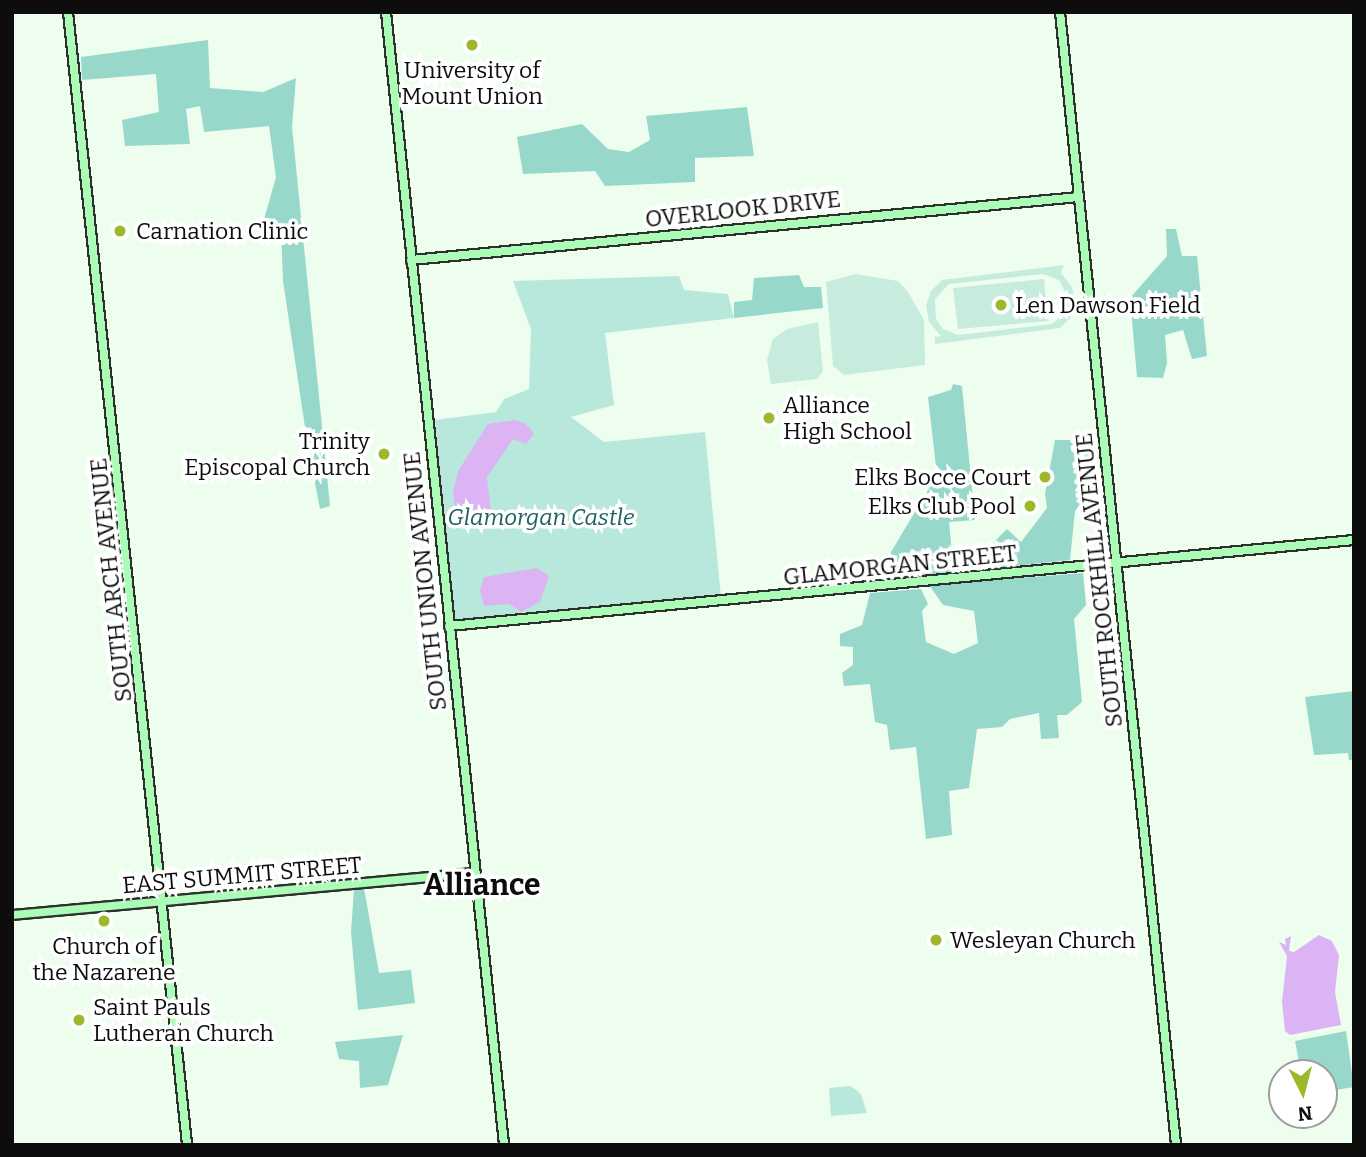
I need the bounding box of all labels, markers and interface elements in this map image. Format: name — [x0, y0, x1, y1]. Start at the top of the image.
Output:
marker: University of Mount Union — [464, 37, 480, 53]
place label: University of Mount Union — [401, 56, 543, 110]
street label: OVERLOOK DRIVE — [644, 185, 842, 233]
place label: Carnation Clinic — [136, 217, 308, 245]
marker: Carnation Clinic — [110, 221, 130, 241]
place label: Len Dawson Field — [1015, 291, 1201, 319]
marker: Len Dawson Field — [993, 297, 1009, 313]
place label: Alliance High School — [783, 391, 912, 445]
marker: Alliance High School — [761, 410, 777, 426]
place label: Trinity Episcopal Church — [184, 427, 370, 481]
street label: SOUTH ROCKHILL AVENUE — [1070, 431, 1128, 729]
marker: Trinity Episcopal Church — [376, 446, 392, 462]
street label: SOUTH UNION AVENUE — [398, 450, 452, 712]
street label: SOUTH ARCH AVENUE — [84, 457, 138, 703]
place label: Elks Bocce Court — [854, 463, 1031, 491]
marker: Elks Bocce Court — [1037, 469, 1053, 485]
place label: Elks Club Pool — [868, 492, 1016, 520]
marker: Elks Club Pool — [1022, 498, 1038, 514]
park label: Glamorgan Castle — [447, 503, 635, 531]
street label: GLAMORGAN STREET — [782, 539, 1018, 591]
street label: EAST SUMMIT STREET — [121, 851, 363, 899]
district label: Alliance — [424, 867, 540, 903]
marker: Church of the Nazarene — [96, 913, 112, 929]
place label: Wesleyan Church — [950, 926, 1136, 954]
place label: Church of the Nazarene — [33, 932, 175, 986]
marker: Wesleyan Church — [928, 932, 944, 948]
place label: Saint Pauls Lutheran Church — [93, 993, 274, 1047]
marker: Saint Pauls Lutheran Church — [71, 1012, 87, 1028]
north arrow — [1268, 1059, 1338, 1129]
text: N — [1297, 1101, 1314, 1126]

